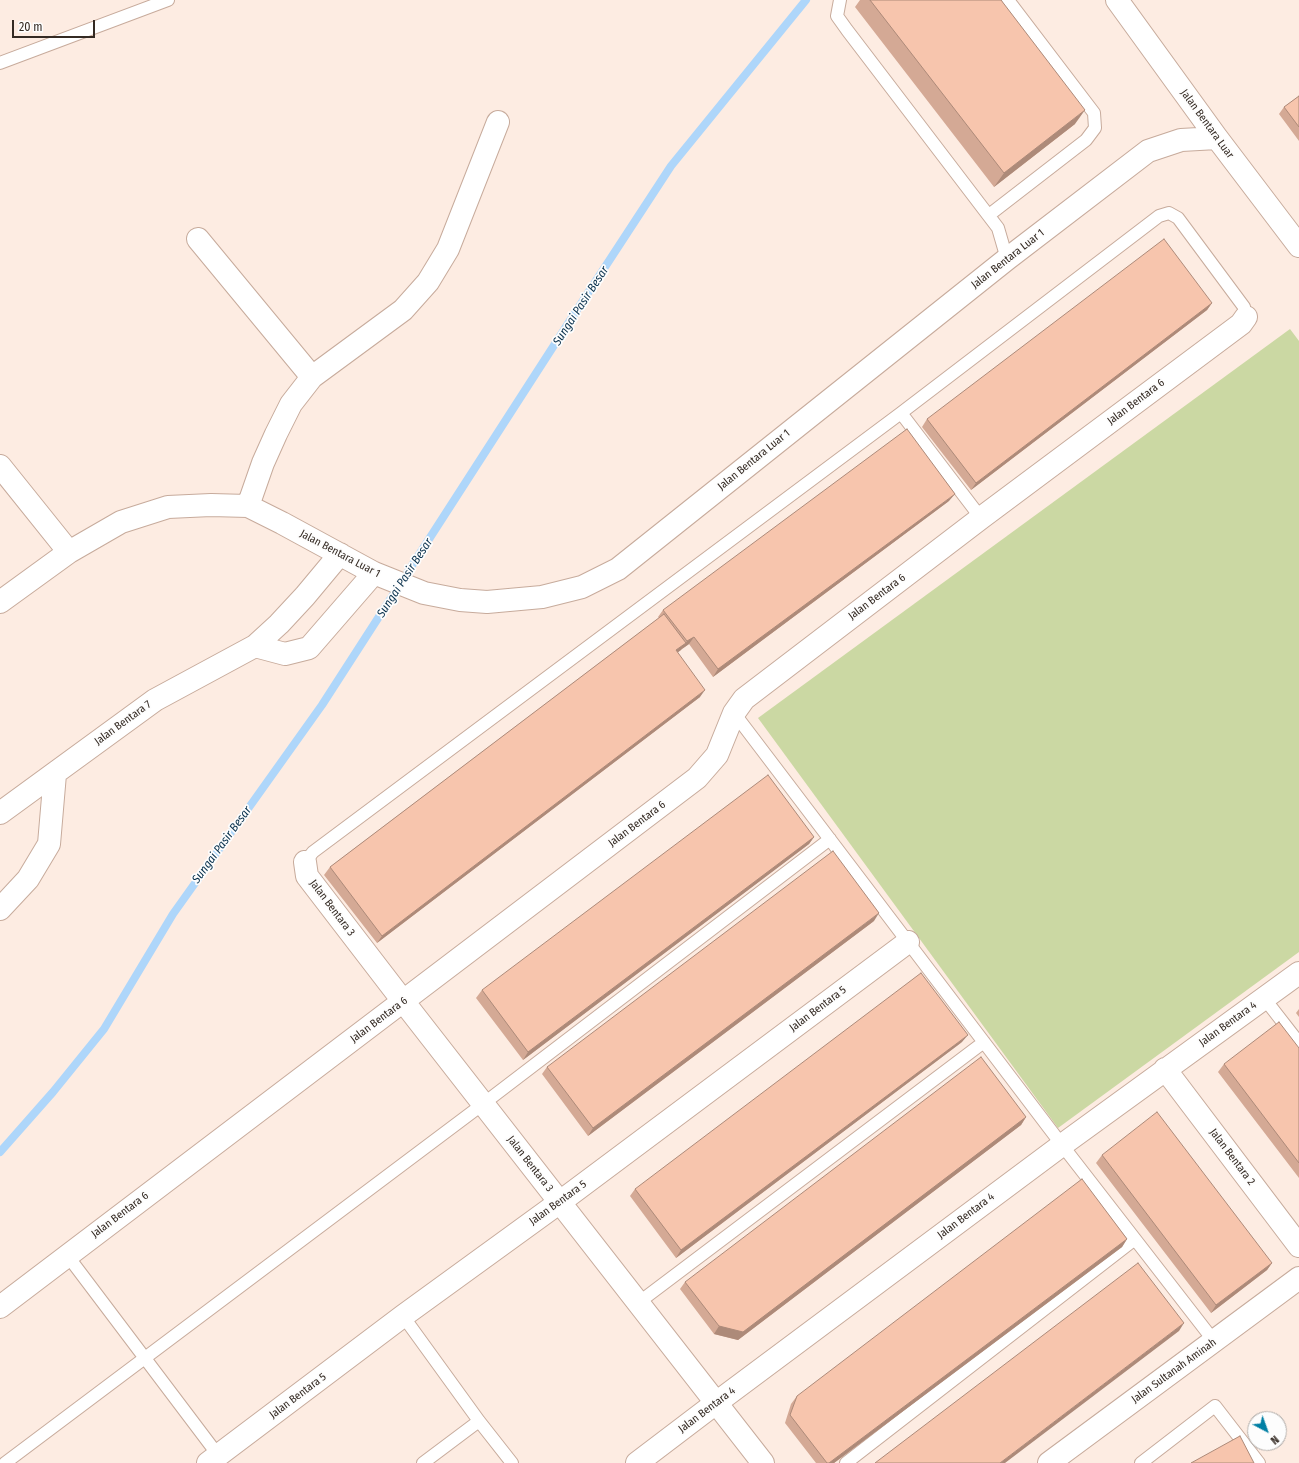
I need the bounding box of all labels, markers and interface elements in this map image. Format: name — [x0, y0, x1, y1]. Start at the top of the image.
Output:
scale bar — [14, 12, 97, 38]
text: 20 m — [19, 20, 43, 34]
street label: Jalan Bentara Luar — [1177, 87, 1237, 161]
street label: Jalan Bentara Luar 1 — [969, 226, 1047, 292]
water label: Sungai Pasir Besar — [550, 264, 612, 348]
street label: Jalan Bentara 6 — [1105, 376, 1167, 428]
street label: Jalan Bentara Luar 1 — [715, 427, 793, 493]
street label: Jalan Bentara Luar 1 — [298, 527, 382, 581]
water label: Sungai Pasir Besar — [374, 536, 436, 620]
street label: Jalan Bentara 6 — [846, 571, 908, 623]
street label: Jalan Bentara 7 — [92, 698, 154, 748]
street label: Jalan Bentara 6 — [606, 798, 668, 850]
water label: Sungai Pasir Besar — [189, 804, 255, 886]
street label: Jalan Bentara 3 — [306, 877, 358, 939]
street label: Jalan Bentara 5 — [787, 983, 849, 1035]
street label: Jalan Bentara 6 — [348, 994, 410, 1046]
street label: Jalan Bentara 4 — [1197, 999, 1259, 1049]
street label: Jalan Bentara 2 — [1206, 1126, 1258, 1188]
street label: Jalan Bentara 3 — [504, 1133, 556, 1195]
street label: Jalan Bentara 5 — [527, 1178, 589, 1228]
street label: Jalan Bentara 6 — [89, 1189, 151, 1241]
street label: Jalan Bentara 4 — [935, 1190, 997, 1242]
street label: Jalan Sultanah Aminah — [1129, 1336, 1219, 1406]
street label: Jalan Bentara 5 — [267, 1370, 329, 1422]
street label: Jalan Bentara 4 — [676, 1384, 738, 1436]
north arrow — [1247, 1411, 1287, 1451]
text: N — [1268, 1433, 1281, 1447]

